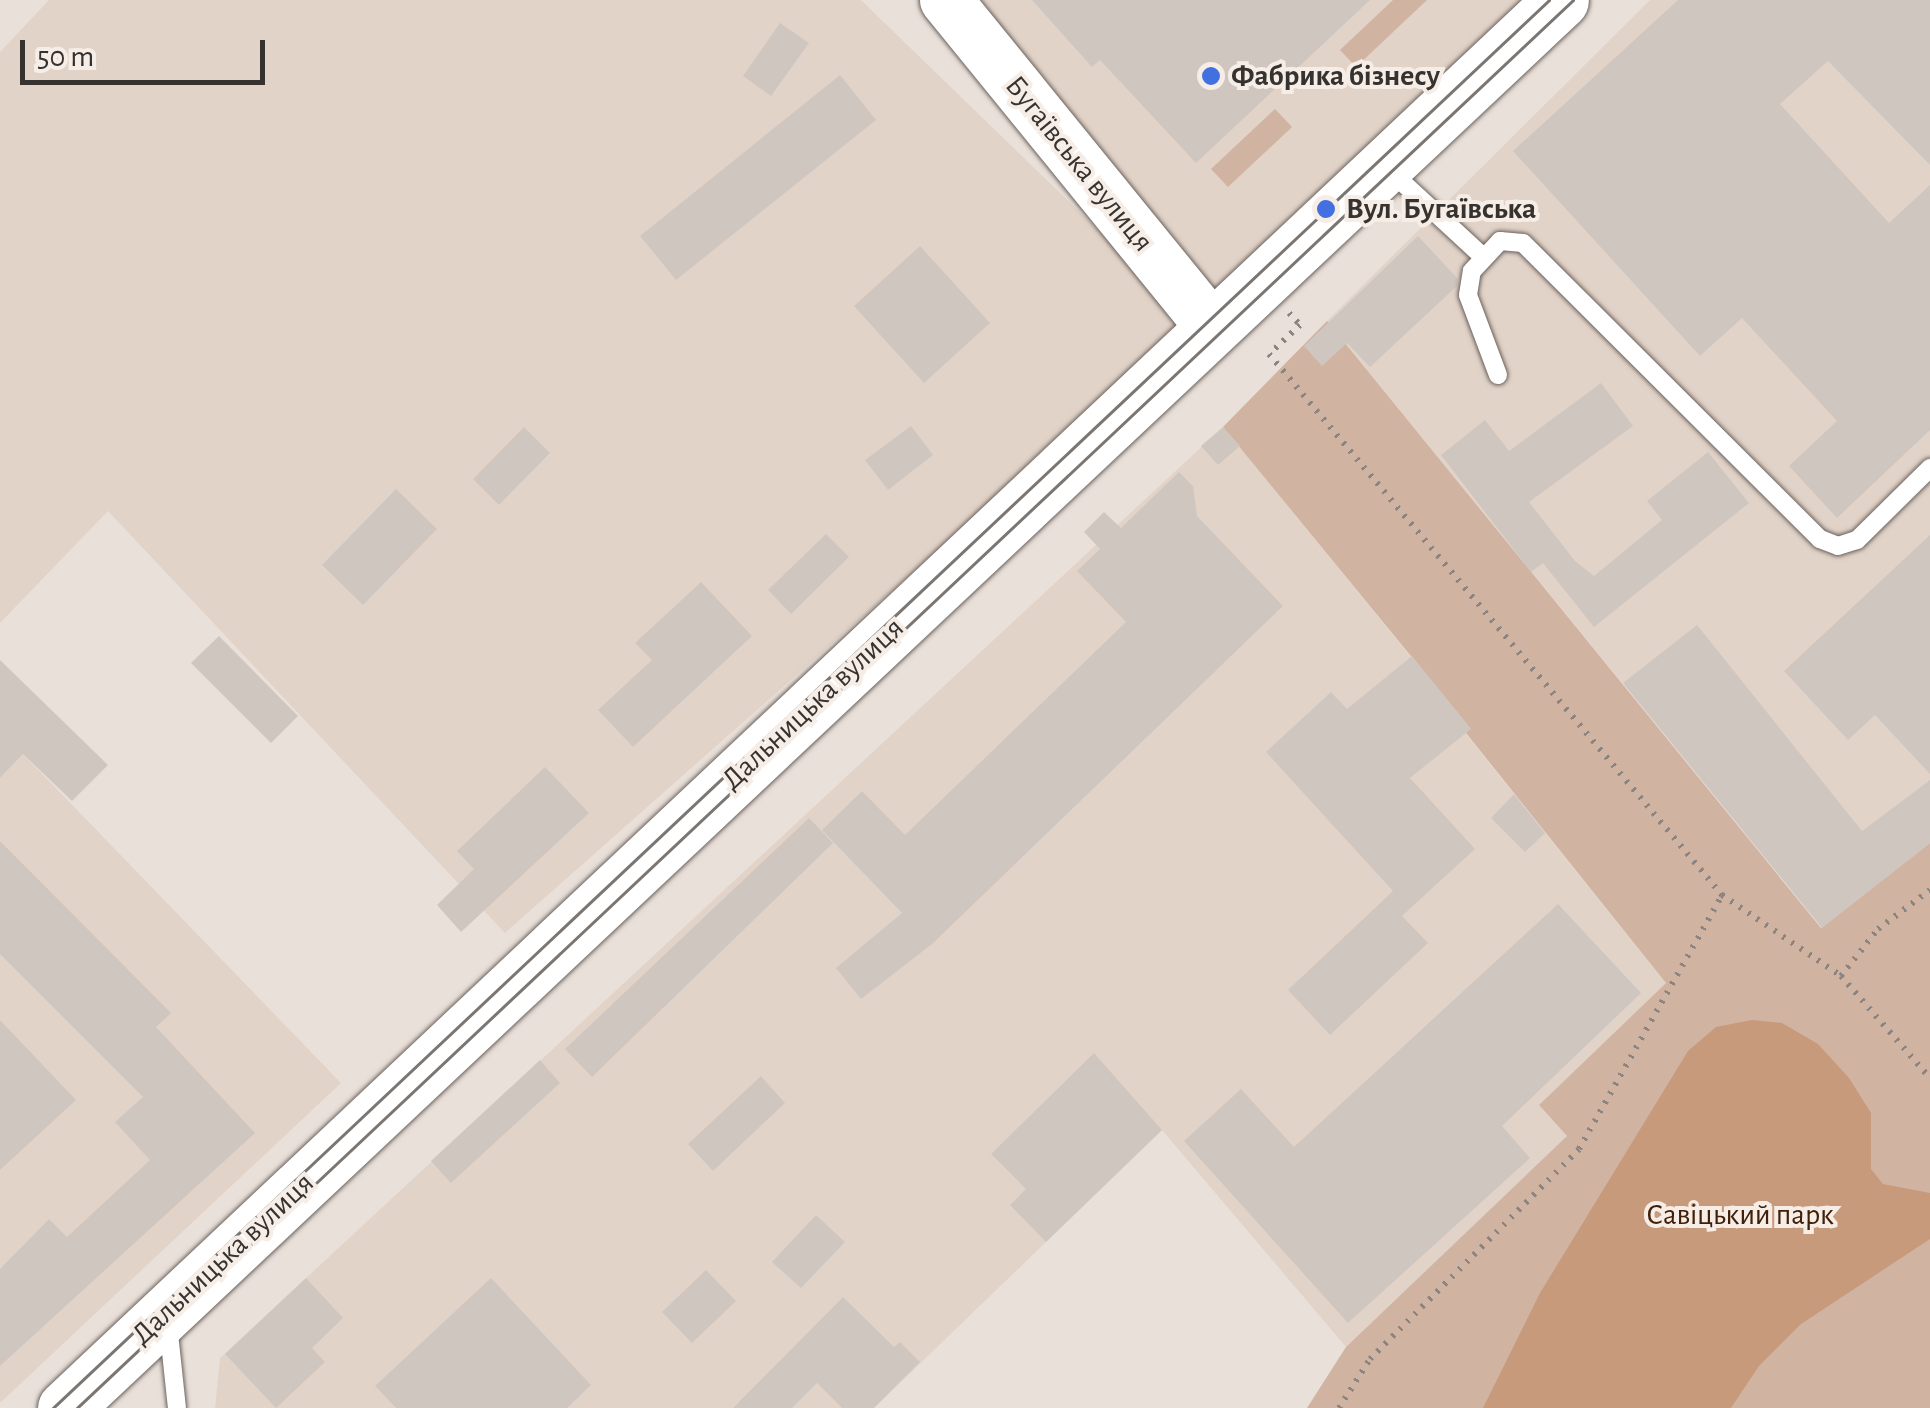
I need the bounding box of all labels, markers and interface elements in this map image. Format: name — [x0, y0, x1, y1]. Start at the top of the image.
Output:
scale bar — [25, 20, 270, 82]
text: 50 m — [37, 42, 94, 72]
place label: Фабрика бізнесу — [1231, 58, 1440, 94]
marker: Фабрика бізнесу — [1200, 65, 1222, 87]
street label: Бугаївська вулиця — [997, 69, 1161, 259]
place label: Вул. Бугаївська — [1346, 191, 1536, 227]
marker: Вул. Бугаївська — [1315, 198, 1337, 220]
street label: Дальницька вулиця — [714, 610, 912, 798]
street label: Дальницька вулиця — [124, 1165, 322, 1353]
park label: Савіцький парк — [1646, 1197, 1834, 1233]

